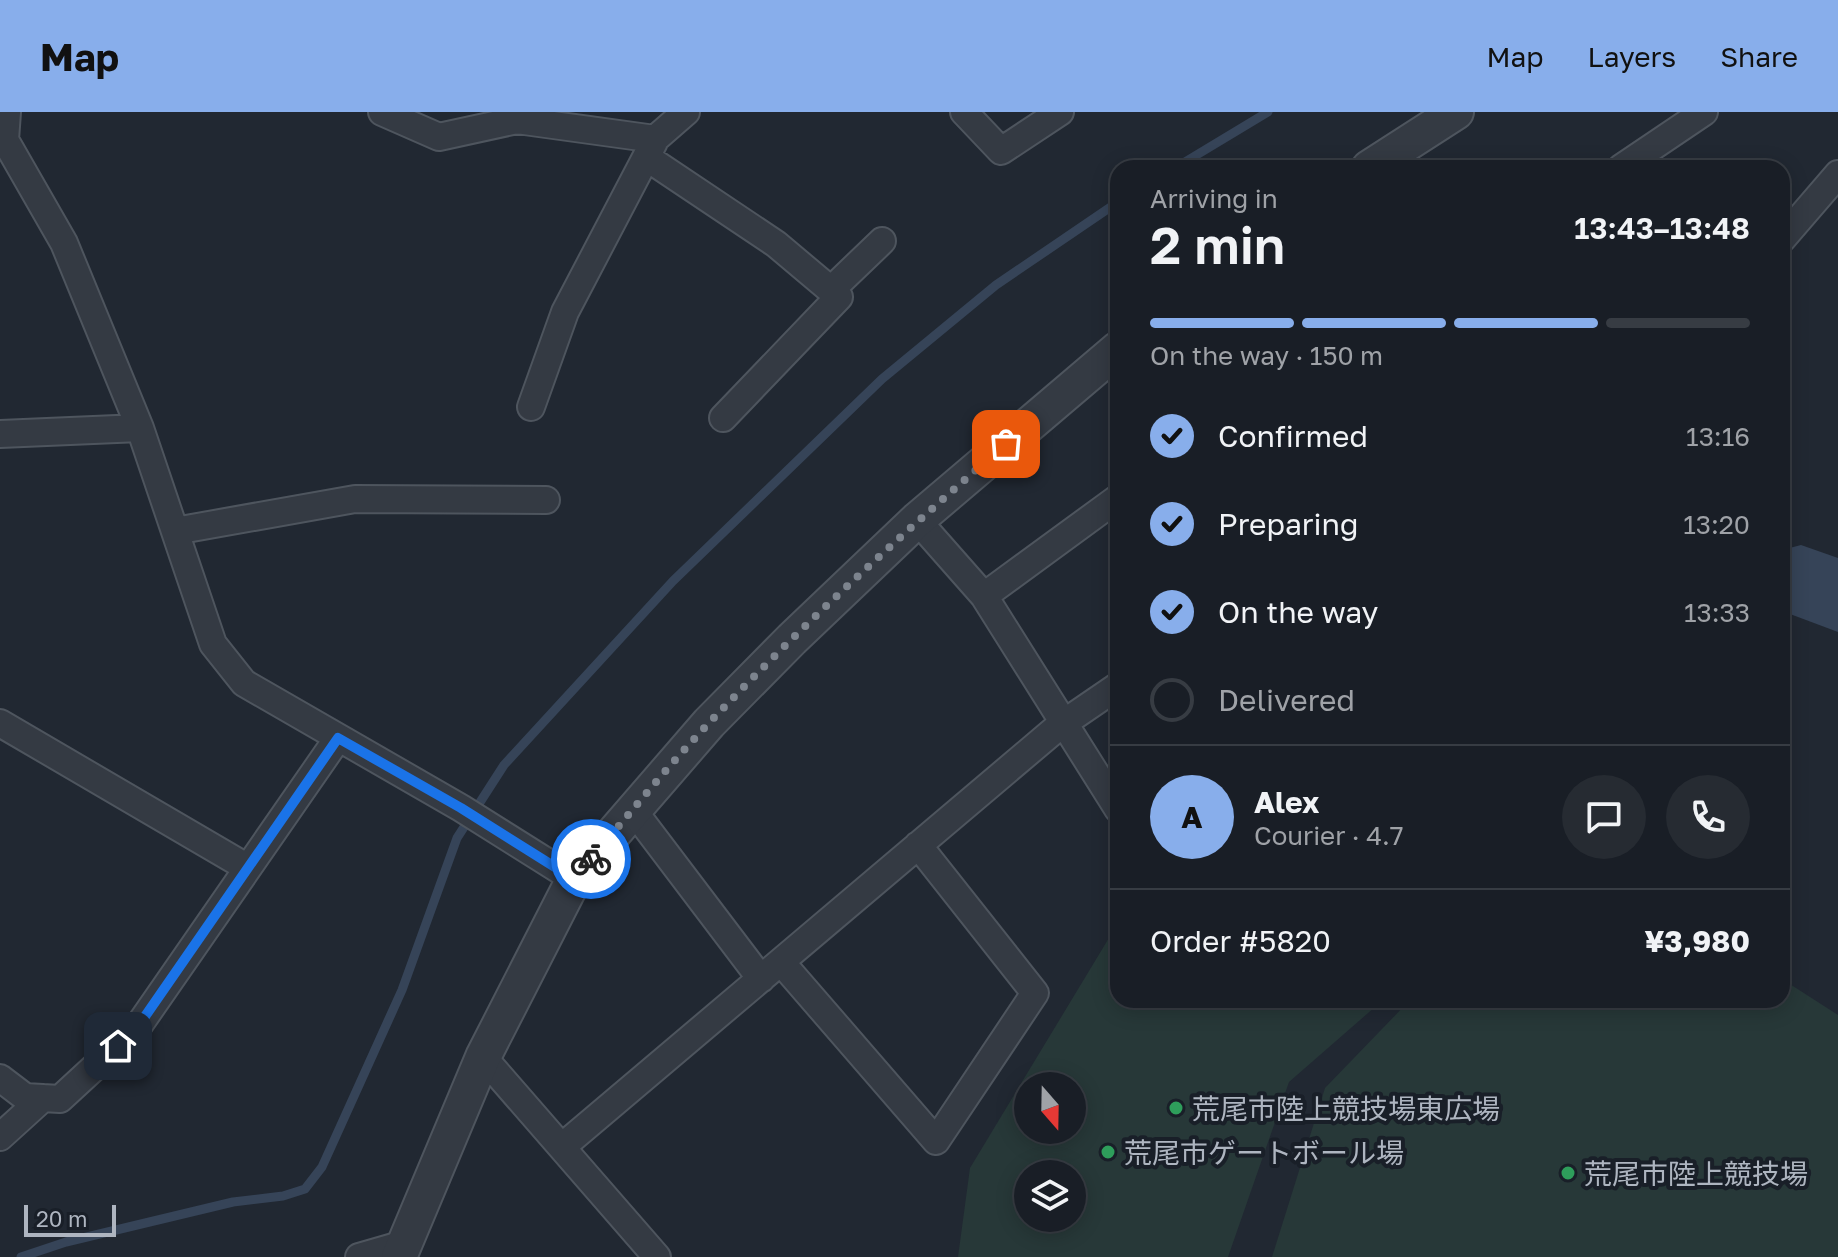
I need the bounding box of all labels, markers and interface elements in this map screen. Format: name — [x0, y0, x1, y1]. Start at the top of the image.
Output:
text: Map — [40, 34, 119, 79]
text: Map — [1486, 40, 1544, 73]
text: Layers — [1588, 40, 1676, 73]
text: Share — [1720, 40, 1798, 73]
text: Arriving in — [1150, 183, 1278, 214]
text: 13:43–13:48 — [1574, 210, 1750, 246]
text: 2 min — [1150, 213, 1285, 275]
text: On the way · 150 m — [1150, 340, 1383, 371]
pin — [972, 410, 1040, 478]
icon: check — [1150, 414, 1194, 458]
text: Confirmed — [1218, 418, 1368, 454]
text: 13:16 — [1686, 421, 1750, 452]
icon: bag — [984, 422, 1028, 466]
icon: check — [1150, 502, 1194, 546]
text: Preparing — [1218, 506, 1359, 542]
text: 13:20 — [1683, 509, 1750, 540]
icon: check — [1150, 590, 1194, 634]
text: On the way — [1218, 594, 1378, 630]
text: 13:33 — [1684, 597, 1750, 628]
text: Delivered — [1218, 682, 1355, 718]
button: chat — [1562, 775, 1646, 859]
button: phone — [1666, 775, 1750, 859]
text: Alex — [1254, 784, 1319, 820]
text: A — [1181, 799, 1203, 835]
courier — [551, 819, 631, 899]
text: Courier · 4.7 — [1254, 820, 1404, 851]
icon: bike — [569, 837, 613, 881]
text: Order #5820 — [1150, 923, 1331, 959]
text: ¥3,980 — [1645, 923, 1750, 959]
pin — [84, 1012, 152, 1080]
icon: home — [96, 1024, 140, 1068]
north arrow — [1014, 1072, 1086, 1144]
map controls — [1014, 1072, 1086, 1232]
place label: 荒尾市陸上競技場東広場 — [1192, 1092, 1500, 1125]
marker: 荒尾市陸上競技場東広場 — [1167, 1099, 1185, 1117]
place label: 荒尾市ゲートボール場 — [1124, 1136, 1404, 1169]
marker: 荒尾市ゲートボール場 — [1099, 1143, 1117, 1161]
place label: 荒尾市陸上競技場 — [1584, 1157, 1808, 1190]
button: layers — [1014, 1160, 1086, 1232]
marker: 荒尾市陸上競技場 — [1559, 1164, 1577, 1182]
scale bar — [24, 1201, 116, 1237]
text: 20 m — [36, 1205, 87, 1232]

